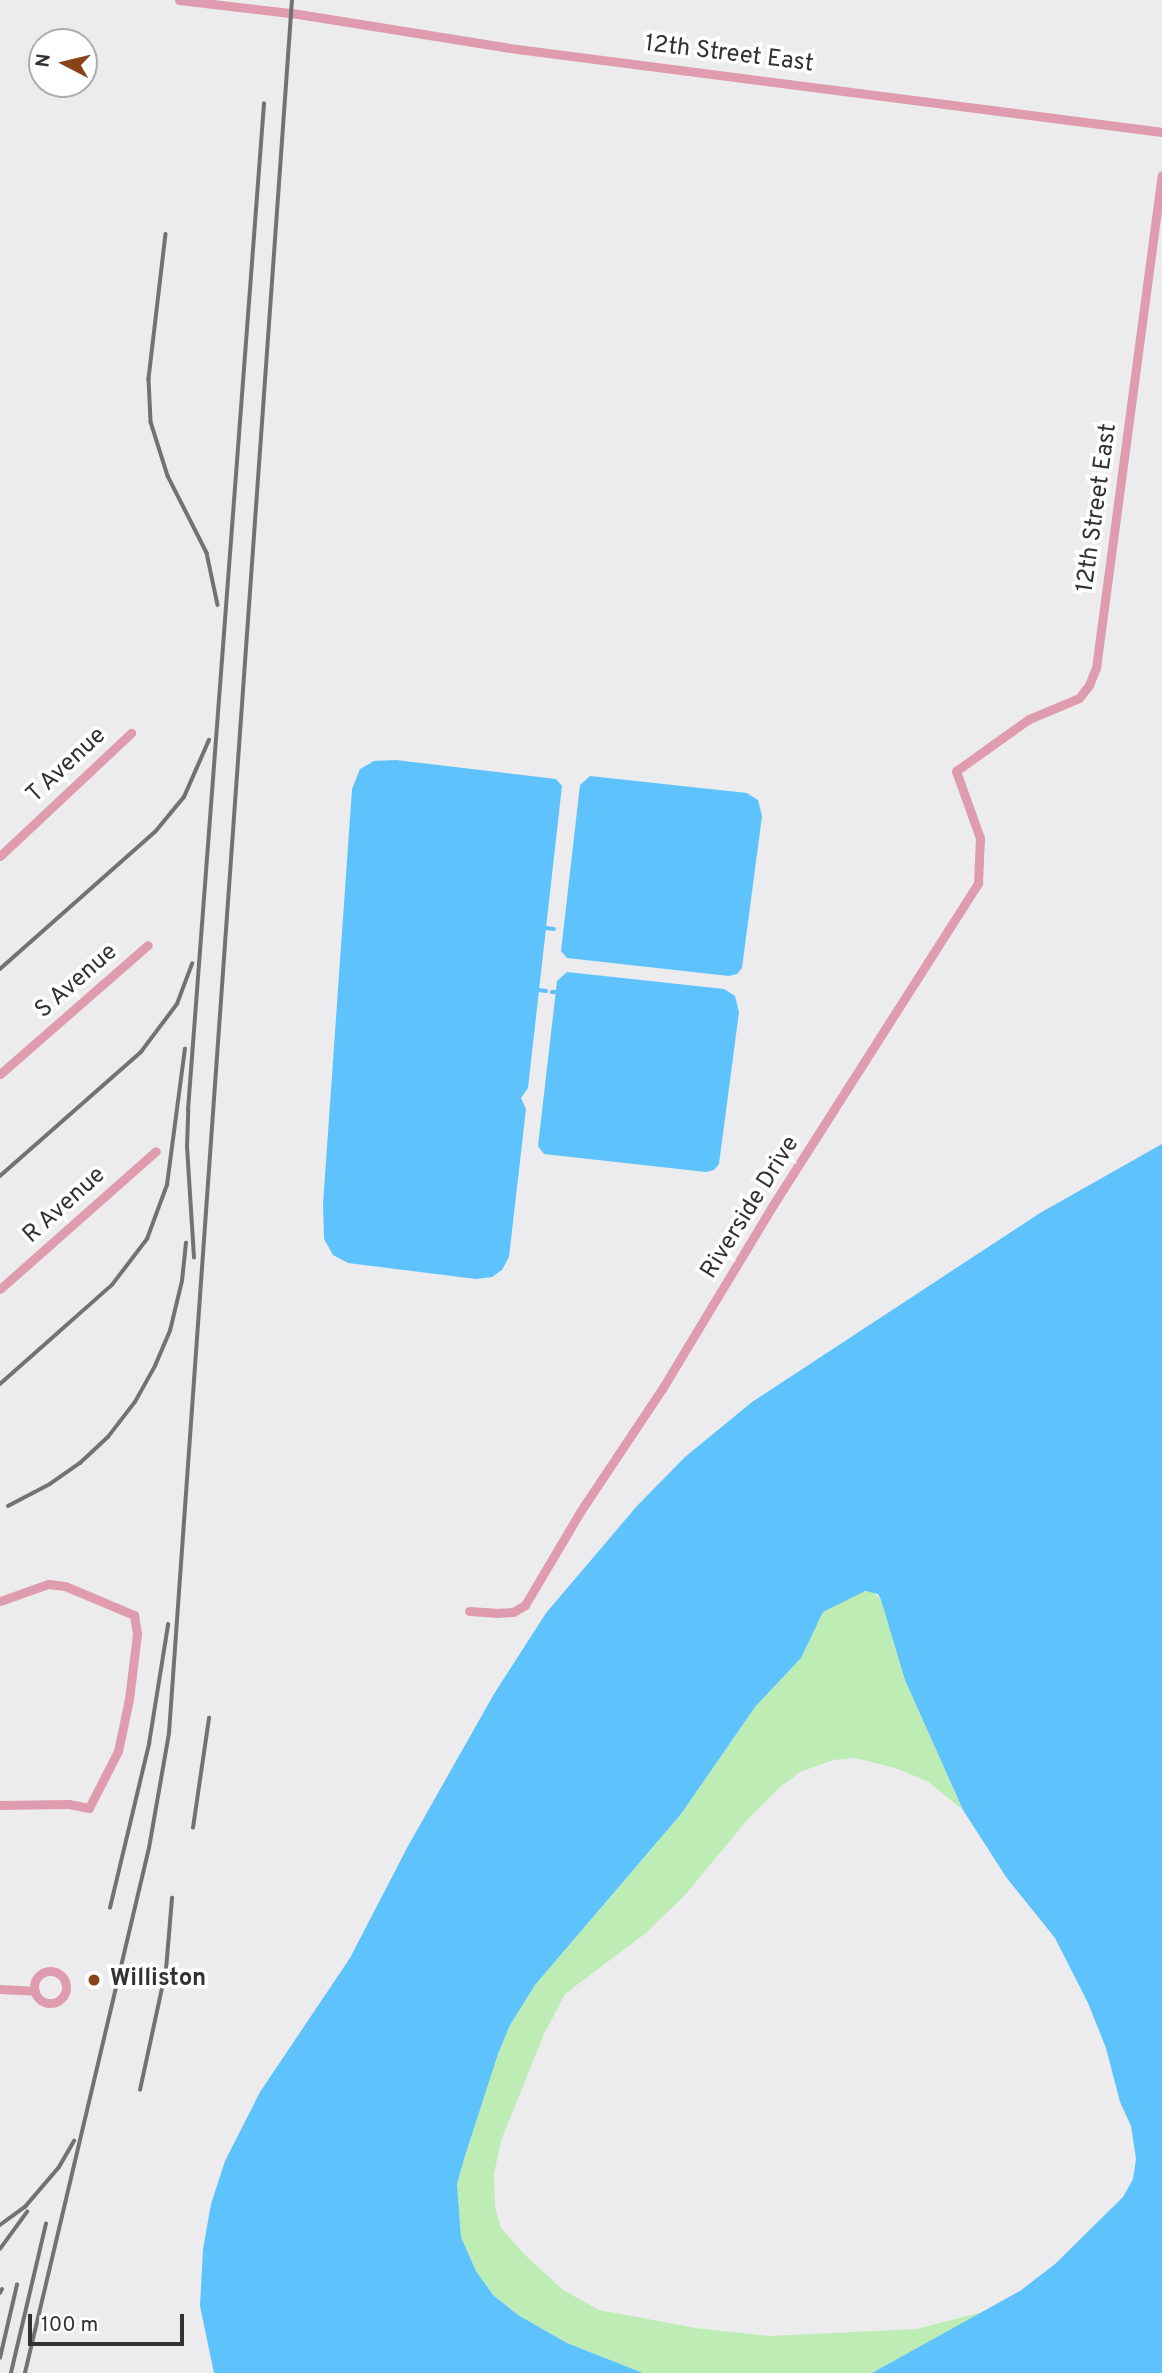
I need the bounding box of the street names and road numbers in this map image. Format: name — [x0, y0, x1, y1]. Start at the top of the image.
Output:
street label: 12th Street East — [643, 30, 815, 80]
street label: 12th Street East — [1072, 422, 1124, 594]
street label: T Avenue — [21, 721, 113, 811]
street label: S Avenue — [30, 938, 124, 1026]
street label: Riverside Drive — [696, 1131, 806, 1285]
street label: R Avenue — [18, 1161, 112, 1251]

